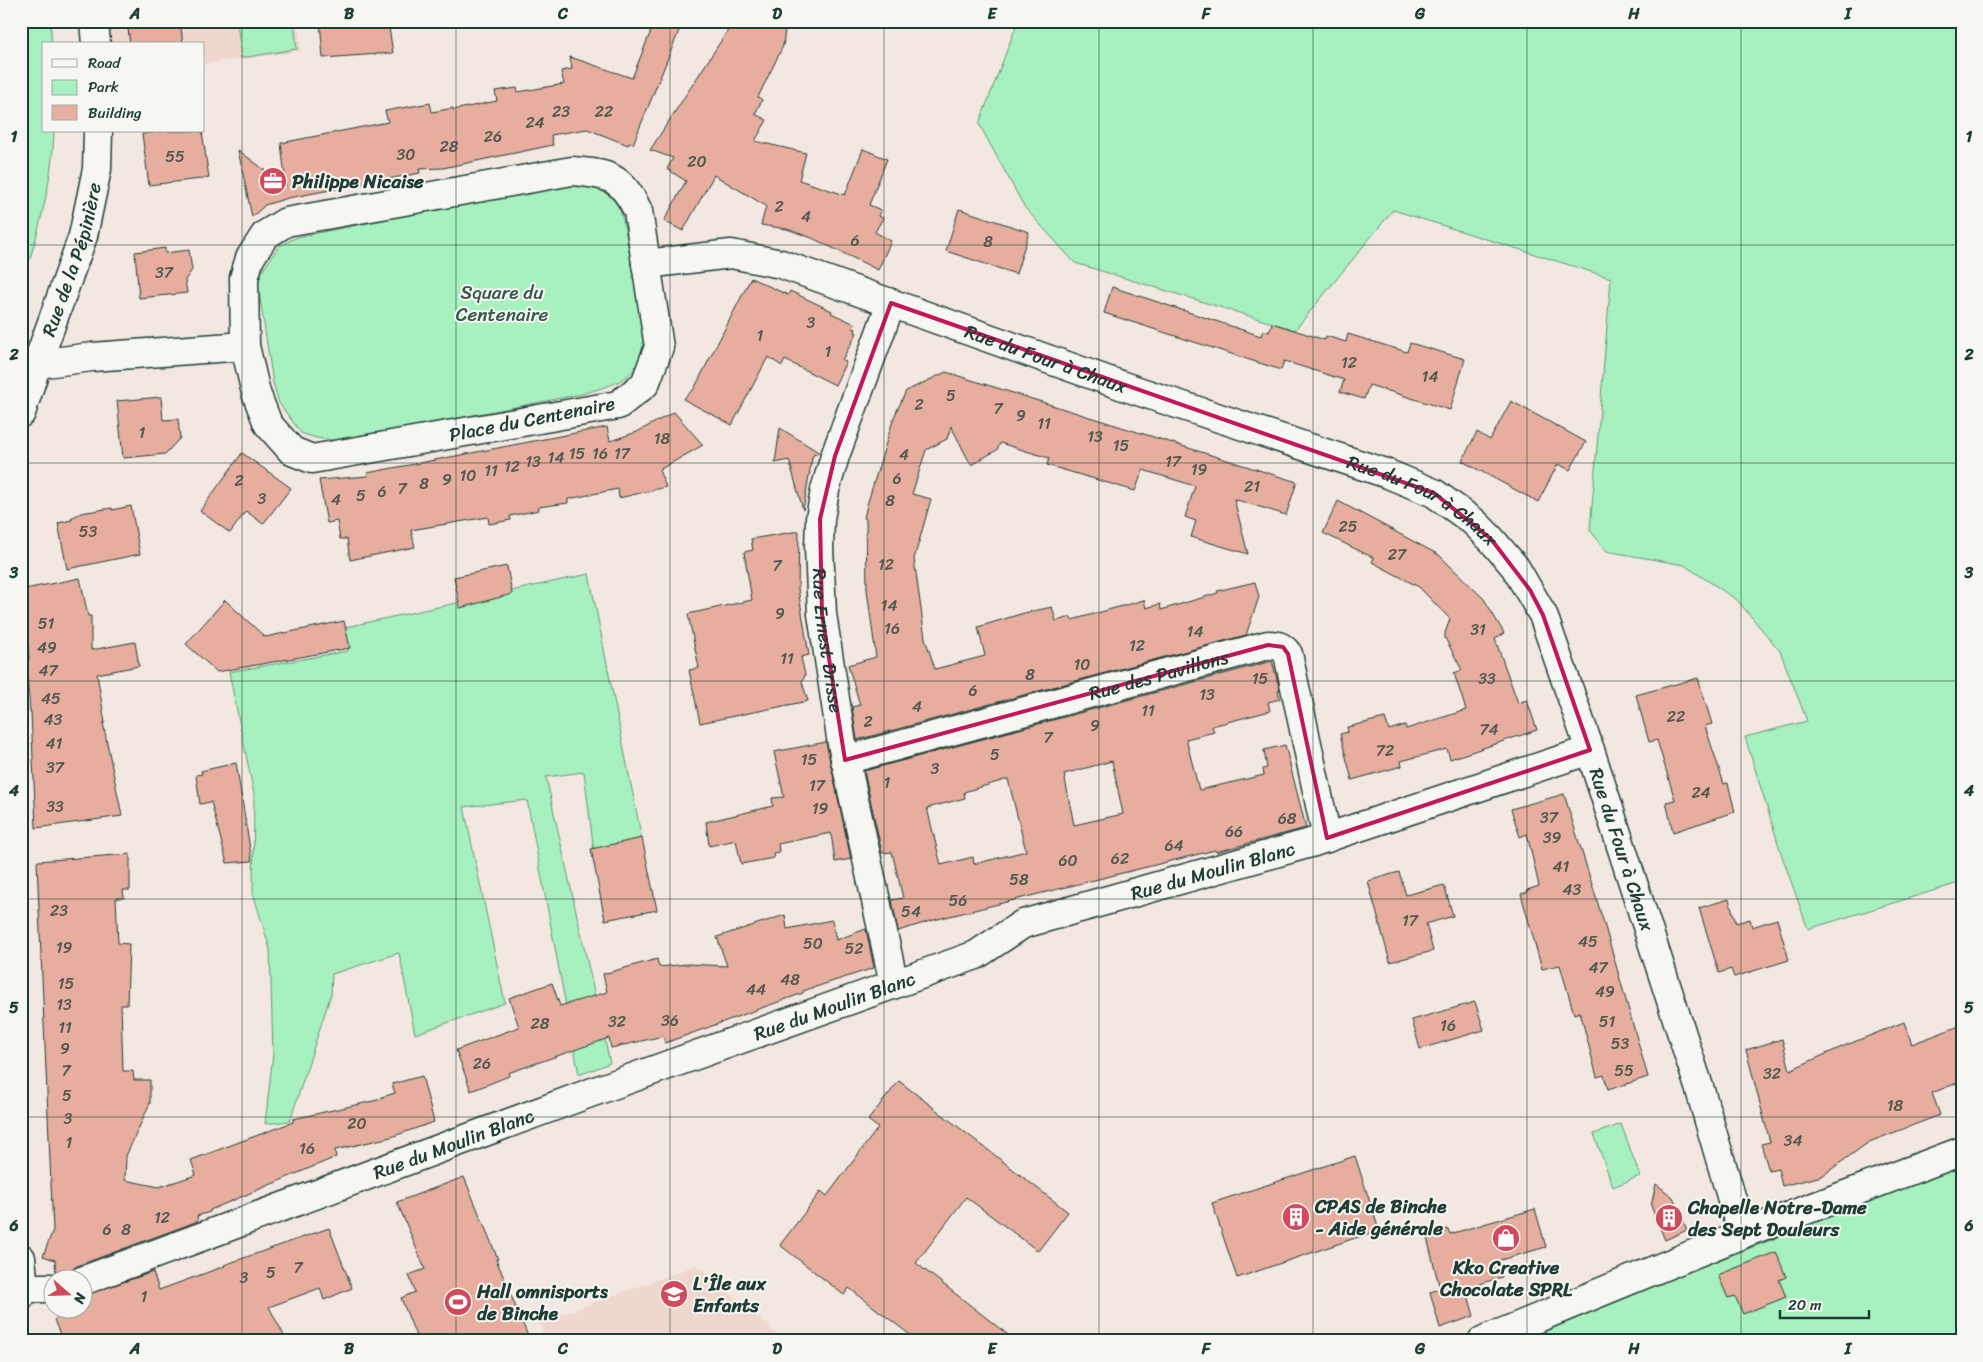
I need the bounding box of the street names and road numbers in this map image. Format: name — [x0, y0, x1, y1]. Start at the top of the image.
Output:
street label: Rue de la Pépinière — [32, 179, 110, 341]
street label: Rue du Four à Chaux — [960, 314, 1132, 403]
street label: Place du Centenaire — [446, 387, 618, 451]
street label: Rue du Four à Chaux — [1343, 445, 1507, 554]
street label: Rue Ernest Drisse — [803, 567, 854, 716]
street label: Rue des Pavillons — [1085, 640, 1233, 710]
street label: Rue du Four à Chaux — [1580, 763, 1664, 936]
street label: Rue du Moulin Blanc — [1127, 832, 1299, 909]
street label: Rue du Moulin Blanc — [749, 961, 920, 1050]
street label: Rue du Moulin Blanc — [368, 1098, 539, 1188]

